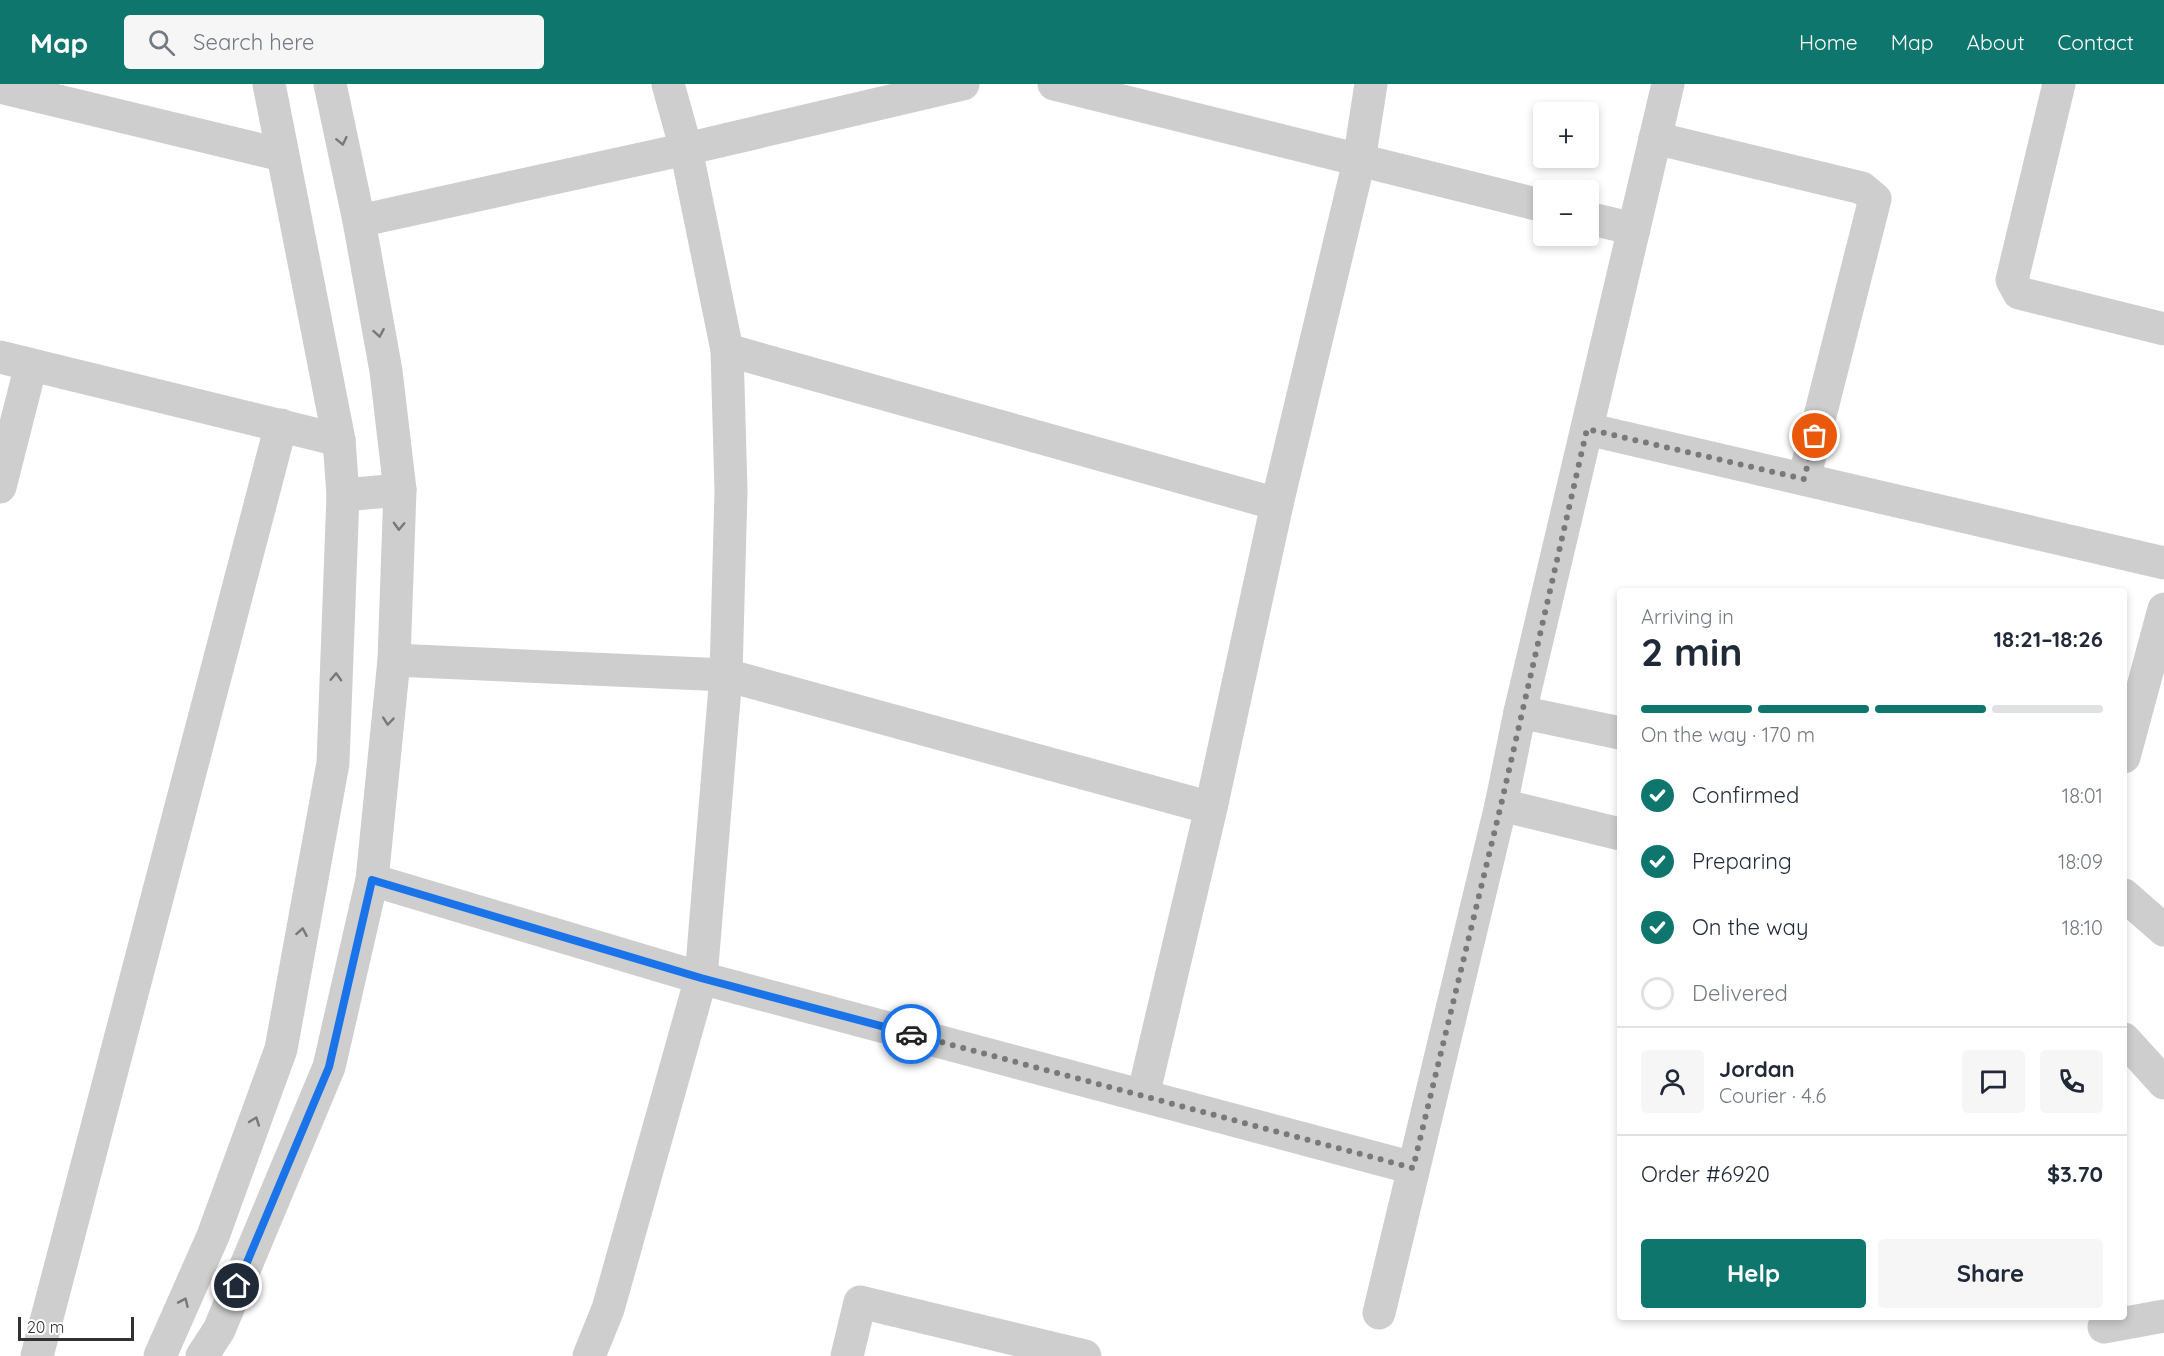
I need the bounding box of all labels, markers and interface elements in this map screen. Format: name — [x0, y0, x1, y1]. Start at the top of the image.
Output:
search box — [124, 15, 544, 69]
text: Map — [30, 25, 88, 60]
icon: search — [145, 26, 178, 59]
text: Search here — [193, 28, 315, 56]
text: Home — [1799, 29, 1858, 55]
text: Map — [1891, 29, 1934, 55]
text: About — [1967, 29, 2025, 55]
text: Contact — [2058, 29, 2134, 55]
map controls — [1533, 102, 1599, 246]
button: + — [1533, 102, 1599, 168]
one-way arrow — [335, 136, 348, 146]
button: − — [1533, 180, 1599, 246]
one-way arrow — [372, 327, 385, 337]
pin — [1789, 410, 1840, 461]
icon: bag — [1798, 419, 1831, 452]
one-way arrow — [392, 522, 405, 531]
text: Arriving in — [1641, 604, 1734, 629]
text: 18:21–18:26 — [1994, 625, 2103, 653]
text: 2 min — [1641, 627, 1743, 676]
one-way arrow — [330, 673, 343, 682]
one-way arrow — [382, 716, 395, 725]
text: On the way · 170 m — [1641, 722, 1815, 747]
icon: check — [1641, 779, 1674, 812]
text: Confirmed — [1692, 781, 1799, 809]
text: 18:01 — [2062, 783, 2103, 808]
icon: check — [1641, 845, 1674, 878]
text: Preparing — [1692, 847, 1792, 875]
text: 18:09 — [2058, 849, 2103, 874]
icon: check — [1641, 911, 1674, 944]
text: On the way — [1692, 913, 1808, 941]
text: 18:10 — [2062, 915, 2103, 940]
one-way arrow — [295, 928, 308, 938]
text: Delivered — [1692, 979, 1788, 1007]
courier — [881, 1004, 941, 1064]
icon: car — [895, 1018, 928, 1051]
button: person — [1641, 1050, 1704, 1113]
button: chat — [1962, 1050, 2025, 1113]
button: phone — [2040, 1050, 2103, 1113]
text: Jordan — [1719, 1055, 1795, 1083]
text: Courier · 4.6 — [1719, 1083, 1826, 1108]
one-way arrow — [247, 1116, 260, 1127]
text: Order #6920 — [1641, 1160, 1770, 1188]
text: $3.70 — [2047, 1160, 2103, 1188]
button: Help — [1641, 1239, 1866, 1308]
button: Share — [1878, 1239, 2103, 1308]
pin — [211, 1260, 262, 1311]
icon: home — [220, 1269, 253, 1302]
one-way arrow — [176, 1298, 188, 1309]
scale bar — [18, 1314, 134, 1342]
text: 20 m — [27, 1317, 64, 1337]

